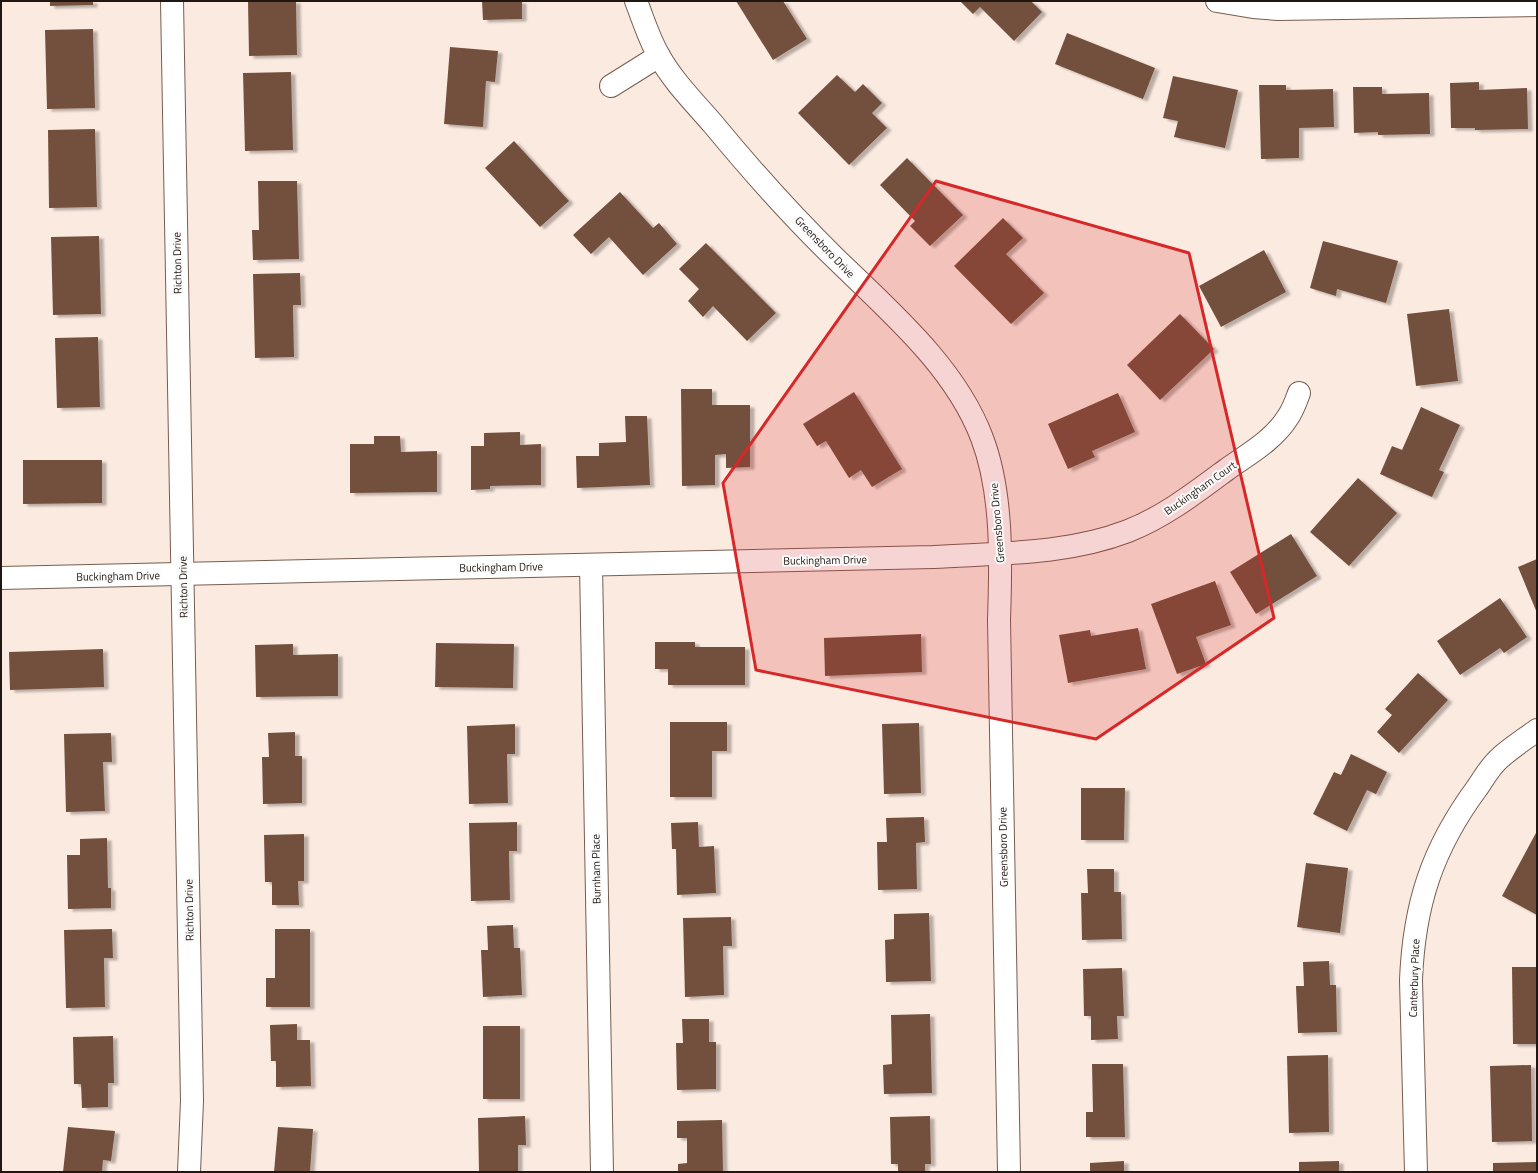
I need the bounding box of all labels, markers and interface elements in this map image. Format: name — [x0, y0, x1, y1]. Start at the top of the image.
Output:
street label: Greensboro Drive — [791, 213, 859, 282]
street label: Richton Drive — [168, 231, 186, 294]
street label: Buckingham Court — [1161, 457, 1239, 519]
street label: Greensboro Drive — [985, 482, 1008, 564]
street label: Buckingham Drive — [783, 551, 867, 569]
street label: Richton Drive — [174, 555, 192, 618]
street label: Buckingham Drive — [459, 558, 543, 576]
street label: Buckingham Drive — [76, 567, 160, 585]
street label: Greensboro Drive — [994, 806, 1012, 887]
street label: Burnham Place — [587, 833, 605, 904]
street label: Richton Drive — [180, 878, 198, 941]
street label: Canterbury Place — [1405, 938, 1423, 1018]

